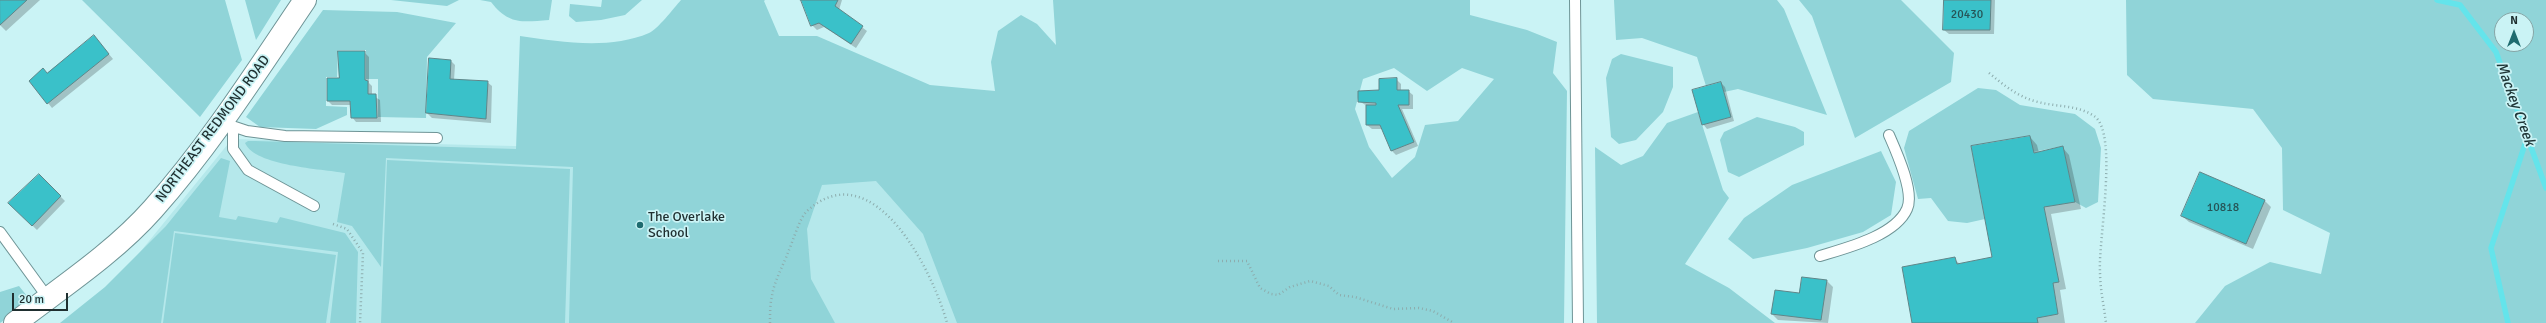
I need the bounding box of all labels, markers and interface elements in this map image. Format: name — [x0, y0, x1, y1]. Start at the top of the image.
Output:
house number: 20430 — [1951, 8, 1983, 22]
north arrow — [2494, 12, 2534, 52]
text: N — [2510, 14, 2518, 27]
street label: NORTHEAST REDMOND ROAD — [152, 52, 274, 206]
water label: Mackey Creek — [2491, 59, 2539, 149]
house number: 10818 — [2207, 201, 2239, 215]
place label: The Overlake School — [648, 209, 725, 242]
marker: The Overlake School — [635, 220, 645, 230]
scale bar — [14, 285, 70, 311]
text: 20 m — [19, 292, 44, 307]

